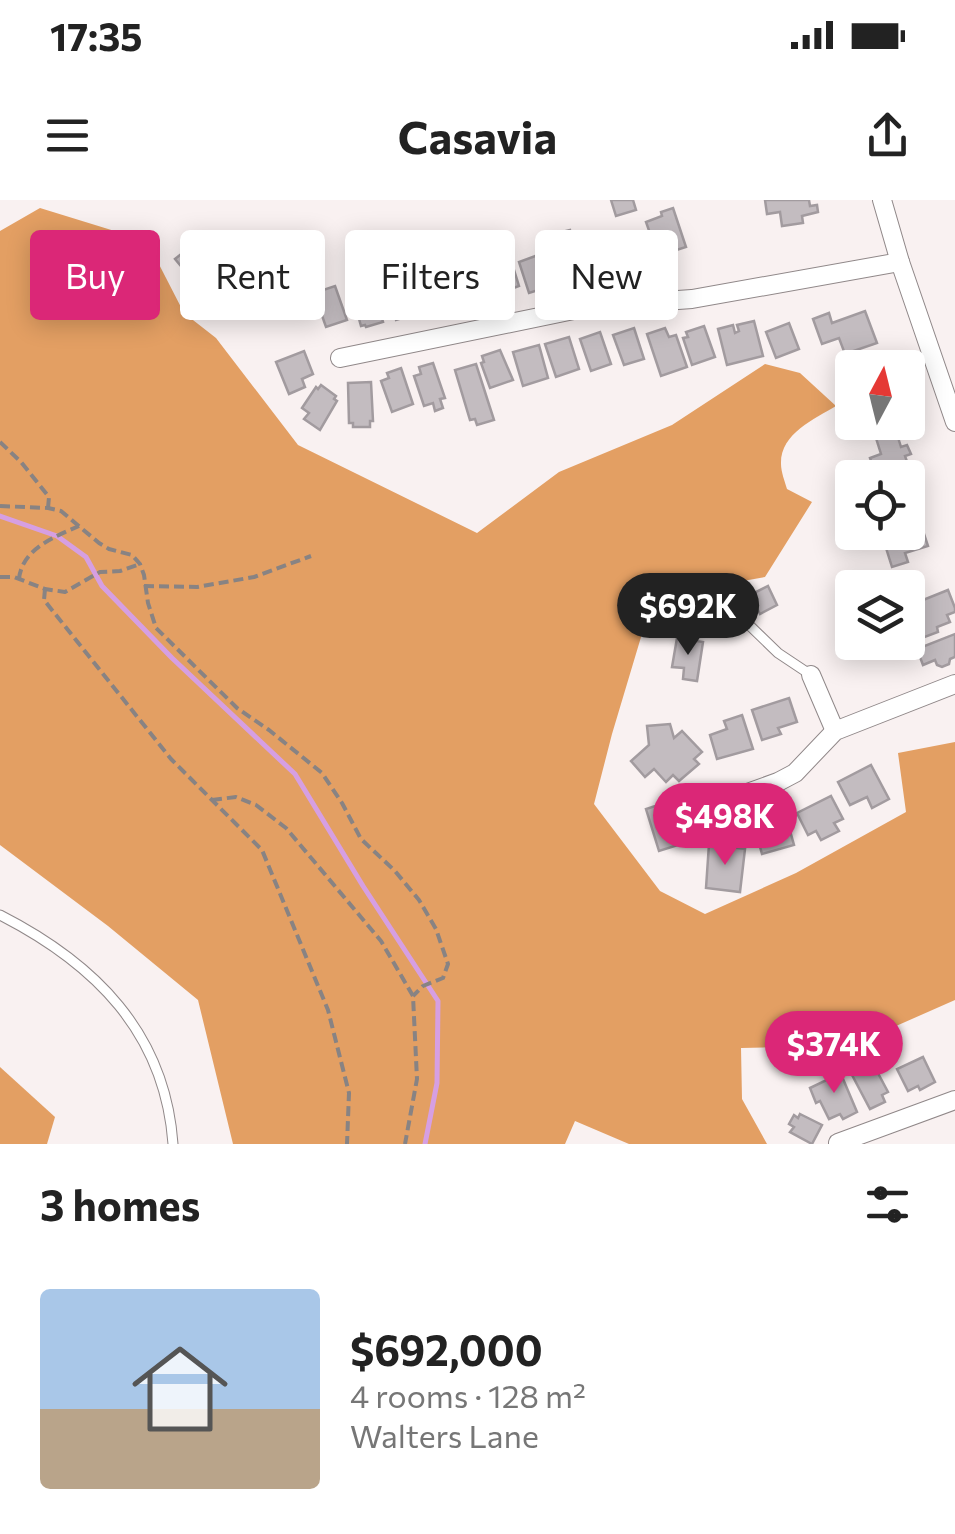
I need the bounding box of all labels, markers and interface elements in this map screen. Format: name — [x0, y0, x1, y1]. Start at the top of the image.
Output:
text: 17:35 — [50, 12, 142, 59]
icon: menu — [40, 108, 95, 163]
text: Casavia — [398, 108, 557, 163]
icon: share — [860, 108, 915, 163]
chip: Buy — [30, 230, 160, 320]
chip: Rent — [180, 230, 325, 320]
chip: Filters — [345, 230, 515, 320]
chip: New — [535, 230, 678, 320]
north arrow — [835, 350, 925, 440]
map controls — [835, 350, 925, 660]
button: locate — [835, 460, 925, 550]
button: layers — [835, 570, 925, 660]
pin: $692K — [618, 573, 758, 658]
text: $692K — [639, 585, 737, 625]
pin: $498K — [655, 783, 795, 868]
text: $498K — [675, 795, 775, 835]
pin: $374K — [764, 1011, 904, 1096]
text: $374K — [787, 1023, 881, 1063]
icon: filters — [860, 1177, 915, 1232]
text: 3 homes — [40, 1178, 200, 1230]
text: $692,000 — [350, 1323, 543, 1375]
icon: home — [120, 1329, 240, 1449]
text: 4 rooms · 128 m² — [350, 1375, 586, 1415]
text: Walters Lane — [350, 1415, 539, 1455]

